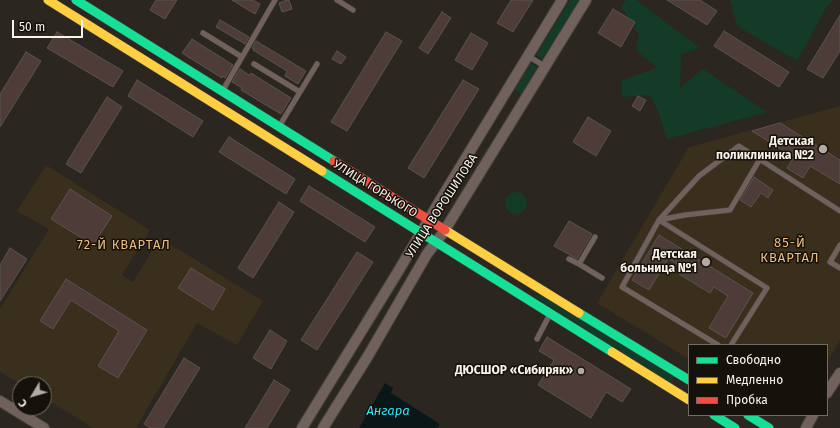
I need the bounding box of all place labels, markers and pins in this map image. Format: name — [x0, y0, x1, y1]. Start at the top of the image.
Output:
place label: Детская поликлиника №2 — [716, 135, 814, 163]
marker: Детская поликлиника №2 — [817, 143, 829, 155]
place label: Детская больница №1 — [620, 248, 697, 276]
marker: Детская больница №1 — [700, 256, 712, 268]
place label: ДЮСШОР «Сибиряк» — [455, 364, 573, 378]
marker: ДЮСШОР «Сибиряк» — [576, 366, 586, 376]

